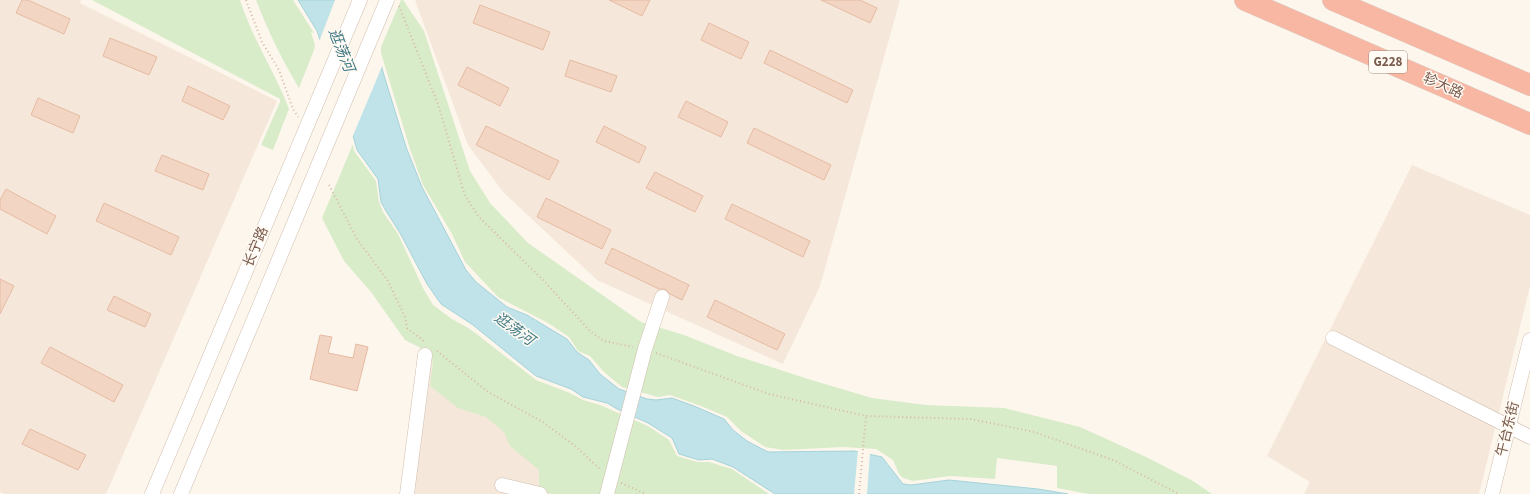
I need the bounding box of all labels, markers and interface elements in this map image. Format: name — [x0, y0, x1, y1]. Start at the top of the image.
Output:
water label: 逛荡河 — [323, 25, 360, 78]
road number: G228 — [1369, 51, 1407, 73]
street label: 轸大路 — [1420, 68, 1466, 104]
street label: 长宁路 — [239, 224, 273, 270]
water label: 逛荡河 — [490, 307, 541, 352]
street label: 午台东街 — [1492, 399, 1524, 459]

